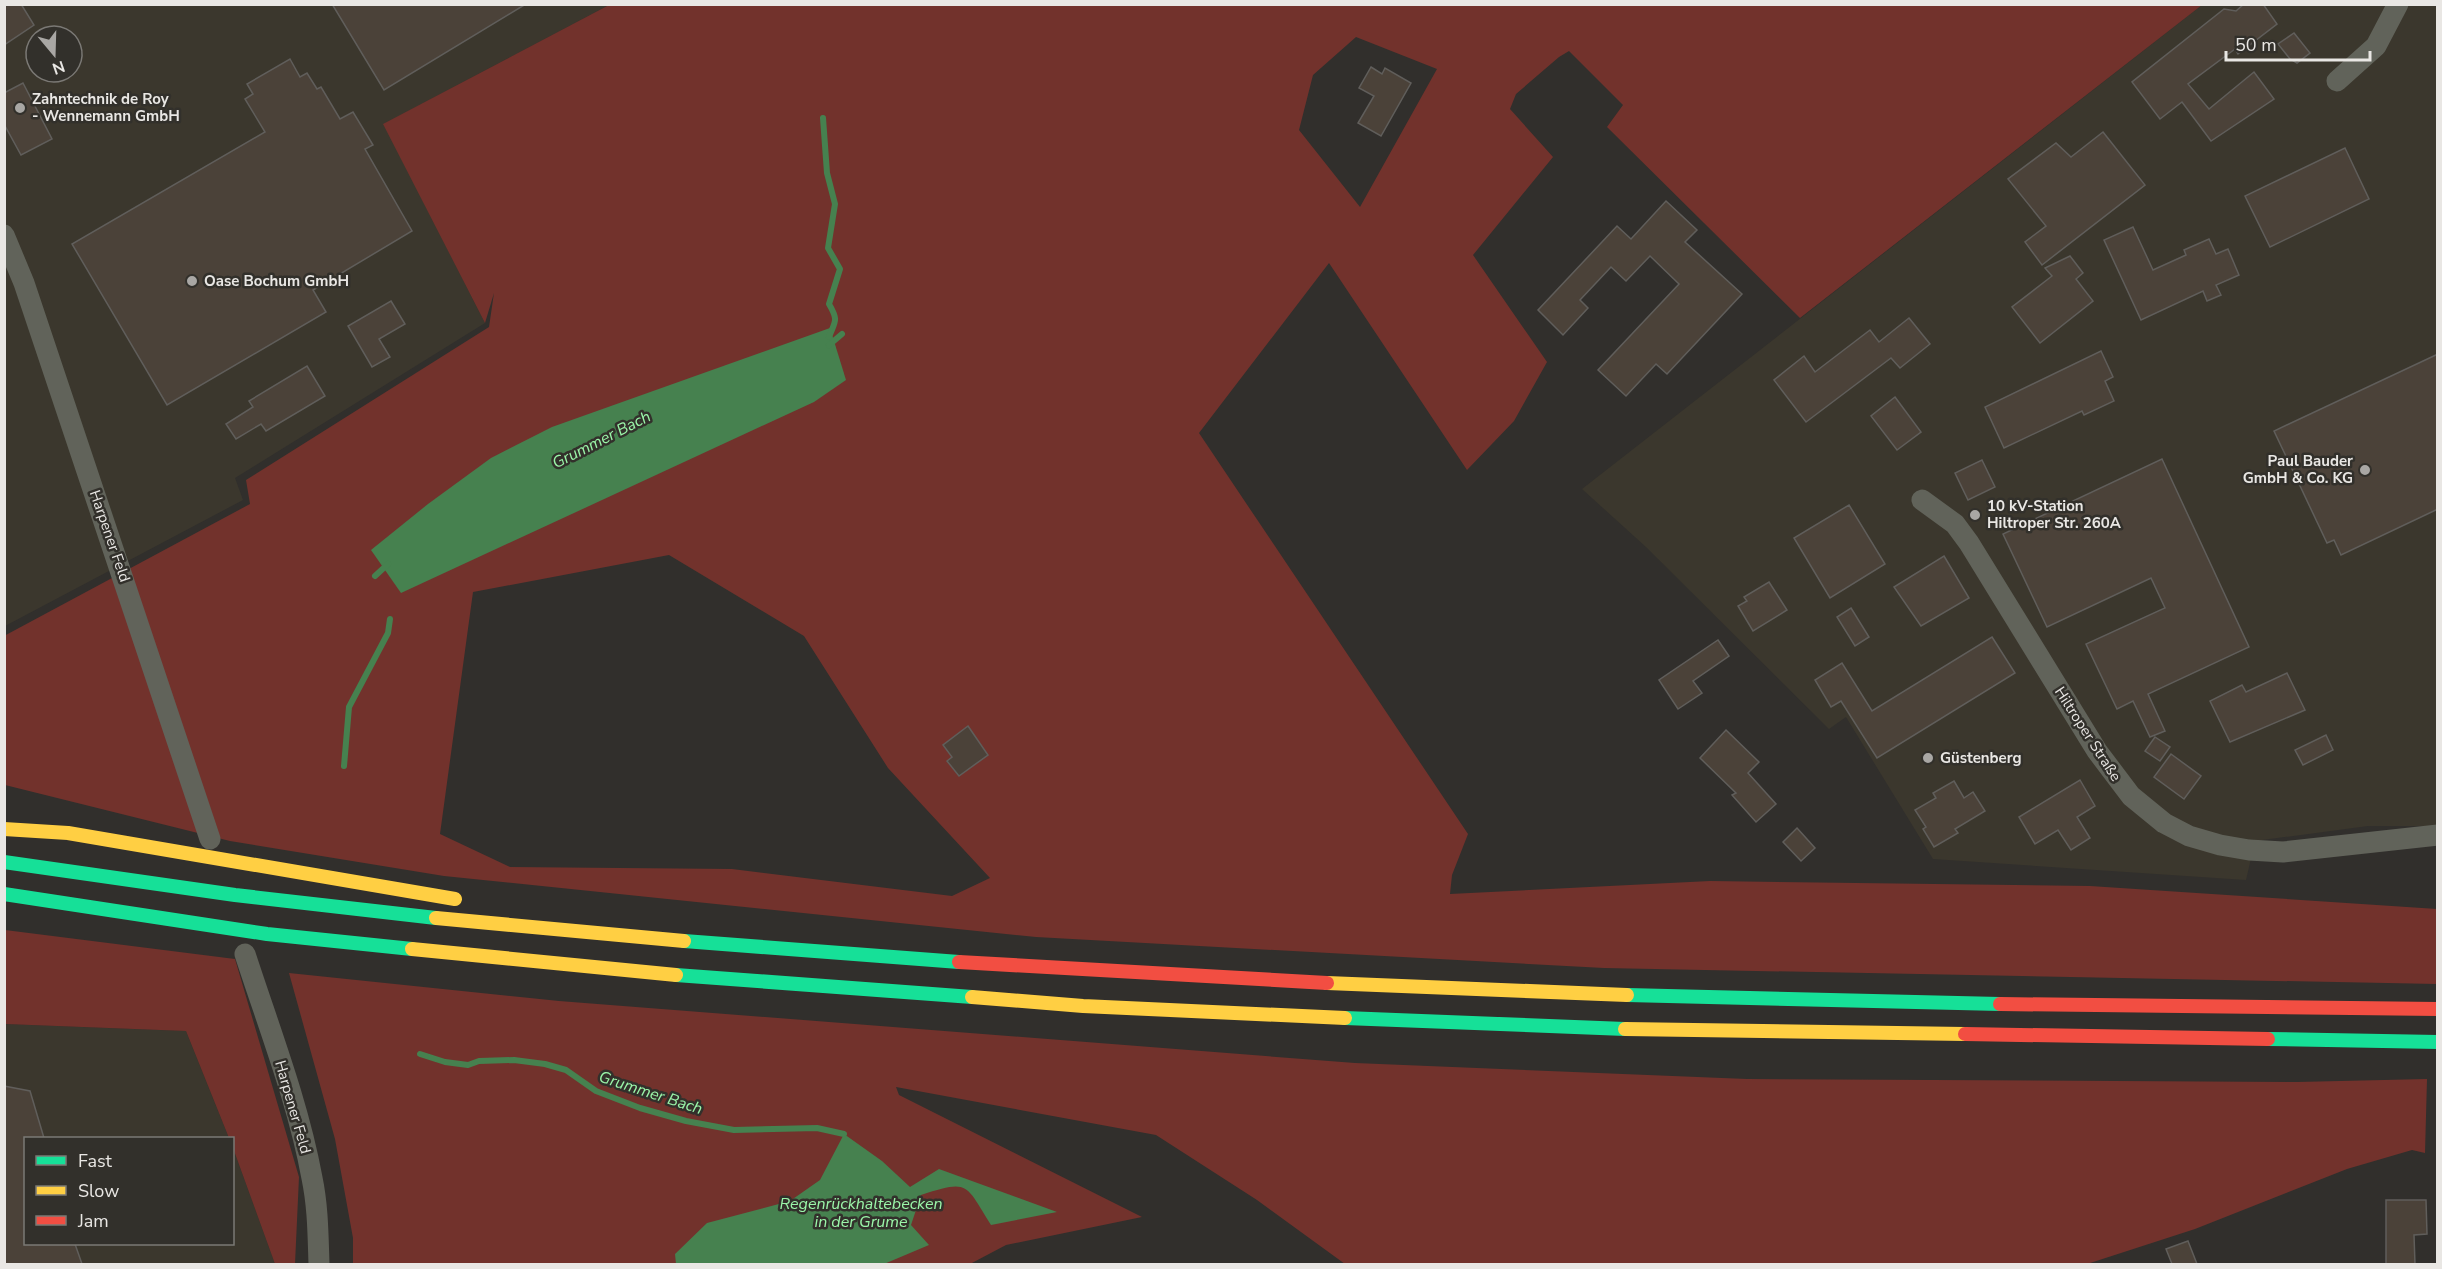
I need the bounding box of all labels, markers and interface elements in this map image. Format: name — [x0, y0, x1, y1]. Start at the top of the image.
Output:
north arrow — [24, 24, 84, 84]
scale bar — [2226, 24, 2370, 62]
text: 50 m — [2235, 33, 2277, 57]
text: N — [49, 55, 68, 80]
place label: Zahntechnik de Roy - Wennemann GmbH — [32, 89, 180, 126]
marker: Zahntechnik de Roy - Wennemann GmbH — [13, 101, 27, 115]
place label: Oase Bochum GmbH — [204, 271, 349, 291]
marker: Oase Bochum GmbH — [185, 274, 199, 288]
water label: Grummer Bach — [548, 406, 654, 474]
place label: Paul Bauder GmbH & Co. KG — [2243, 451, 2353, 488]
marker: Paul Bauder GmbH & Co. KG — [2358, 463, 2372, 477]
street label: Harpener Feld — [85, 487, 135, 585]
place label: 10 kV-Station Hiltroper Str. 260A — [1987, 496, 2122, 533]
marker: 10 kV-Station Hiltroper Str. 260A — [1968, 508, 1982, 522]
street label: Hiltroper Straße — [2050, 683, 2126, 785]
place label: Güstenberg — [1940, 748, 2022, 768]
marker: Güstenberg — [1921, 751, 1935, 765]
street label: Harpener Feld — [270, 1058, 316, 1156]
water label: Grummer Bach — [596, 1066, 705, 1120]
legend — [24, 1137, 234, 1245]
text: Fast — [78, 1149, 113, 1173]
text: Slow — [78, 1179, 119, 1203]
water label: Regenrückhaltebecken in der Grume — [780, 1193, 942, 1233]
text: Jam — [77, 1209, 109, 1233]

